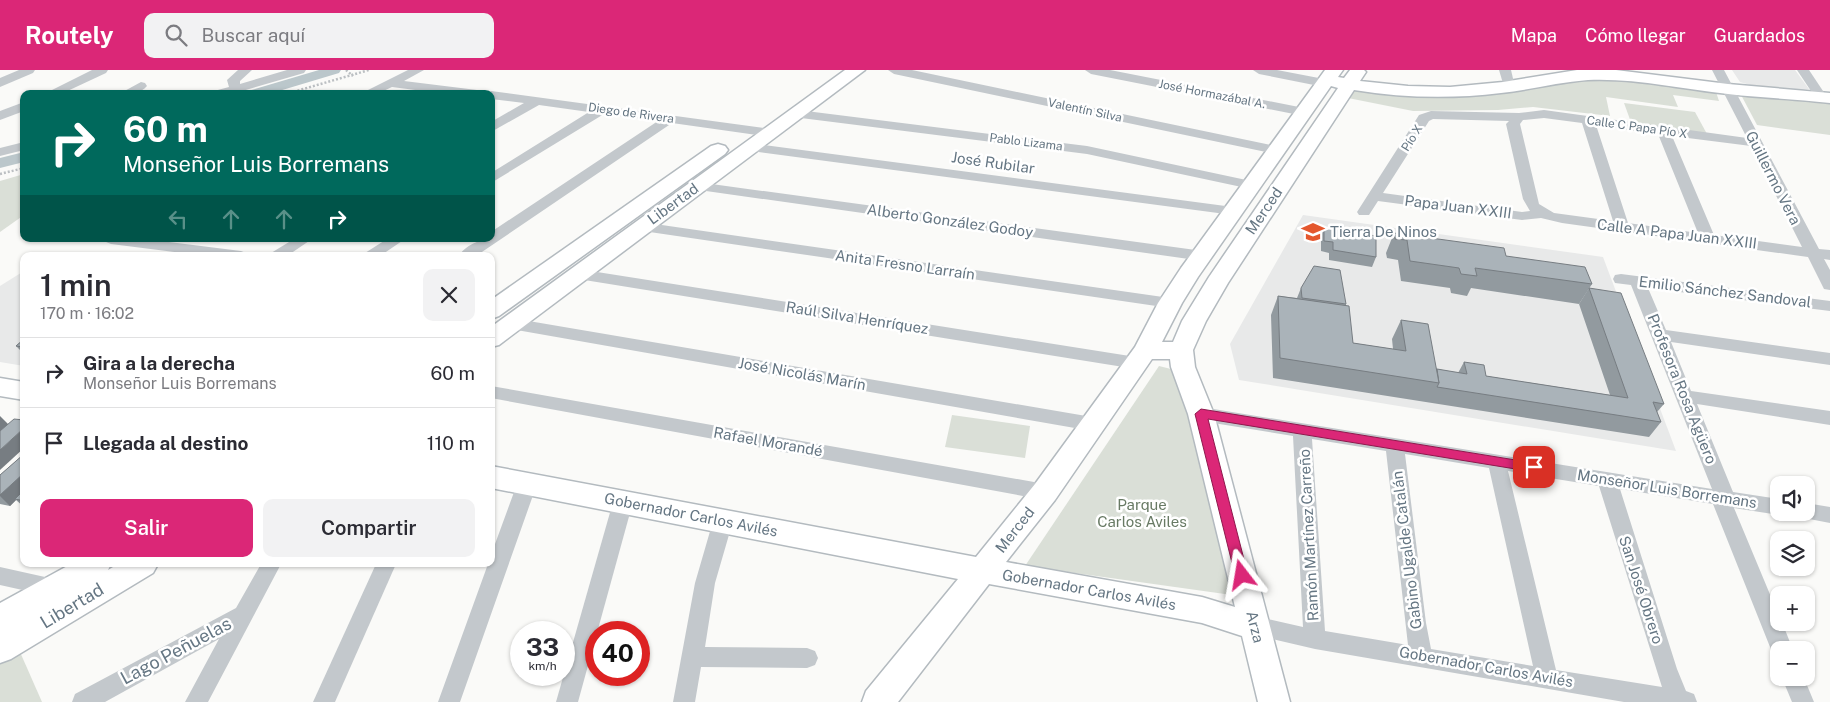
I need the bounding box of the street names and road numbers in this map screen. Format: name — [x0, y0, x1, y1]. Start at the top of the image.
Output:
street label: José Hormazábal A. — [1157, 77, 1267, 111]
street label: Valentín Silva — [1047, 95, 1123, 125]
street label: Diego de Rivera — [587, 100, 675, 126]
street label: Calle C Papa Pío X — [1586, 113, 1688, 141]
street label: Pío X — [1399, 122, 1425, 154]
street label: Guillermo Vera — [1743, 128, 1804, 227]
street label: Pablo Lizama — [989, 131, 1063, 153]
street label: José Rubilar — [950, 148, 1036, 177]
street label: Libertad — [644, 179, 701, 228]
street label: Merced — [1242, 184, 1285, 237]
street label: Papa Juan XXIII — [1404, 192, 1513, 222]
street label: Alberto González Godoy — [866, 200, 1034, 241]
street label: Calle A Papa Juan XXIII — [1596, 215, 1758, 252]
street label: Anita Fresno Larraín — [834, 246, 976, 283]
street label: Emilio Sánchez Sandoval — [1638, 273, 1812, 311]
street label: Raúl Silva Henríquez — [785, 298, 929, 337]
street label: Profesora Rosa Agüero — [1645, 311, 1720, 466]
street label: José Nicolás Marín — [737, 354, 867, 393]
street label: Rafael Morandé — [712, 424, 824, 459]
street label: Ramón Martínez Carreño — [1296, 449, 1322, 622]
street label: Monseñor Luis Borremans — [1576, 466, 1758, 511]
street label: Gabino Ugalde Catalán — [1388, 470, 1425, 630]
street label: Gobernador Carlos Avilés — [603, 489, 779, 540]
street label: Merced — [992, 504, 1038, 556]
street label: San José Obrero — [1616, 534, 1667, 646]
street label: Gobernador Carlos Avilés — [1001, 566, 1177, 613]
street label: Libertad — [36, 578, 107, 633]
street label: Arza — [1243, 609, 1268, 645]
street label: Lago Peñuelas — [117, 613, 235, 689]
street label: Gobernador Carlos Avilés — [1398, 643, 1574, 690]

